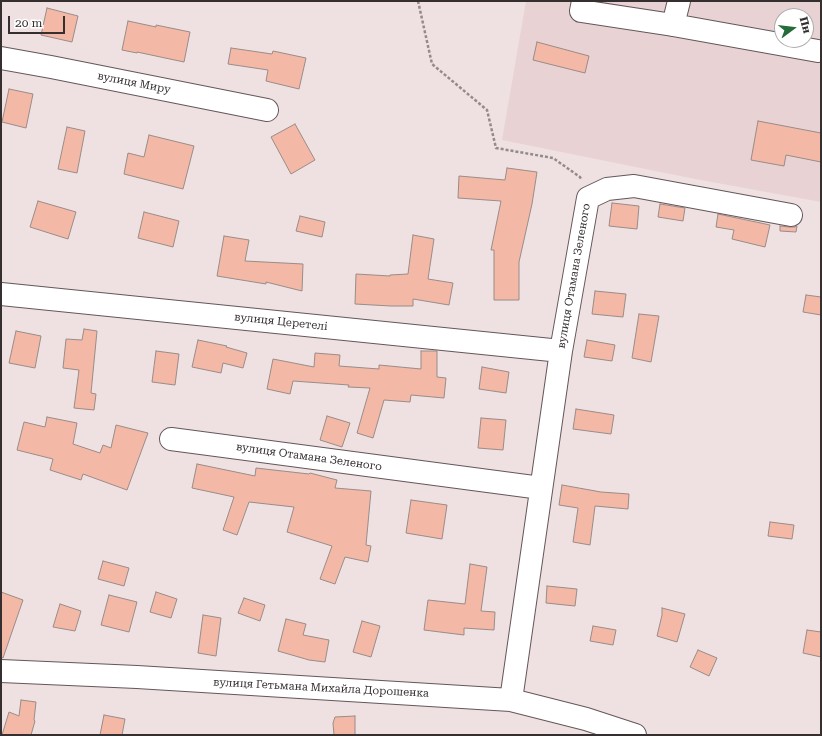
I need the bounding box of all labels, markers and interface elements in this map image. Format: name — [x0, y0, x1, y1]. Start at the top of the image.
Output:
scale bar — [10, 8, 67, 34]
north arrow — [774, 8, 814, 48]
text: Пн — [797, 15, 814, 35]
text: 20 m — [15, 16, 42, 30]
street label: вулиця Миру — [96, 69, 172, 97]
street label: вулиця Отамана Зеленого — [555, 202, 593, 350]
street label: вулиця Церетелі — [234, 311, 328, 333]
street label: вулиця Отамана Зеленого — [235, 440, 383, 474]
street label: вулиця Гетьмана Михайла Дорошенка — [213, 676, 429, 700]

